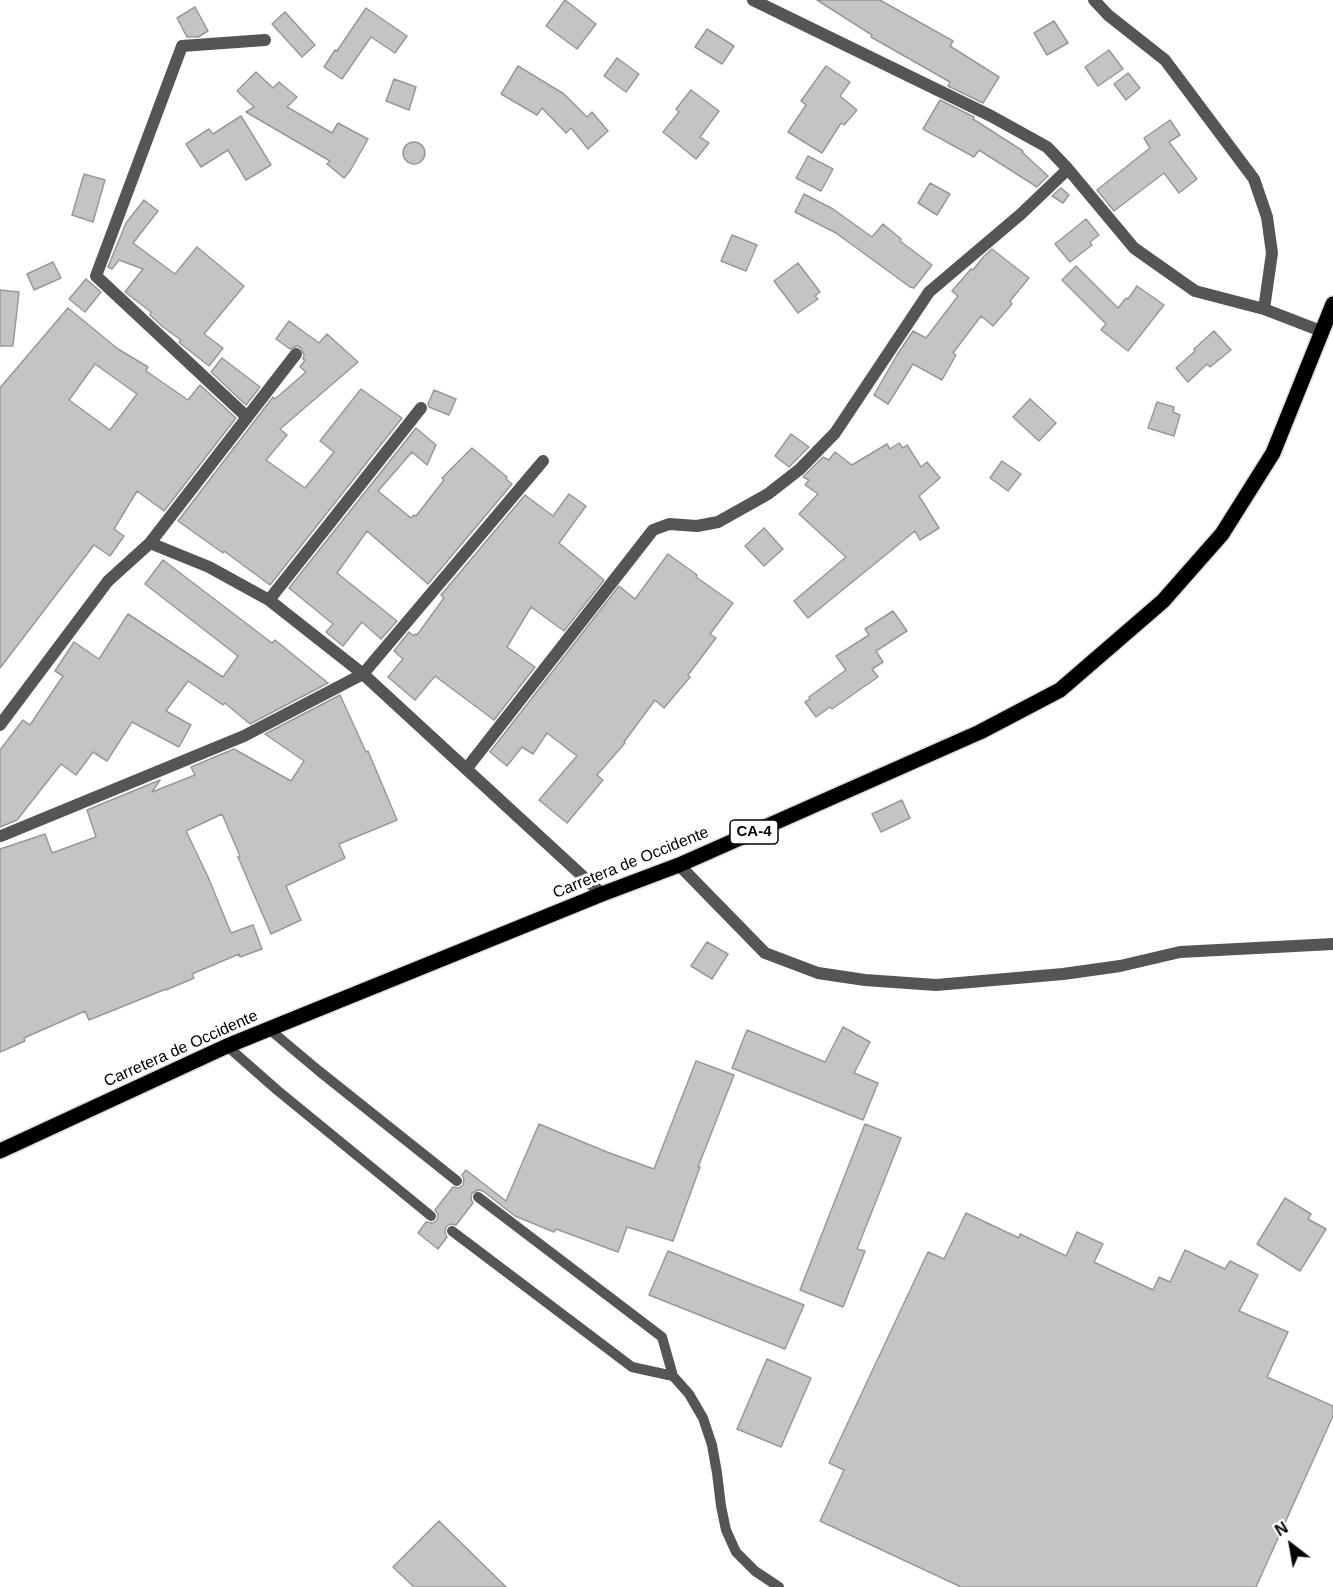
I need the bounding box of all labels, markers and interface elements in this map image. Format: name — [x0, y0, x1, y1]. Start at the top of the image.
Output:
road number: CA-4 — [730, 820, 778, 844]
street label: Carretera de Occidente — [550, 823, 712, 903]
street label: Carretera de Occidente — [101, 1006, 261, 1092]
north arrow — [1261, 1515, 1321, 1575]
text: N — [1272, 1519, 1291, 1539]

